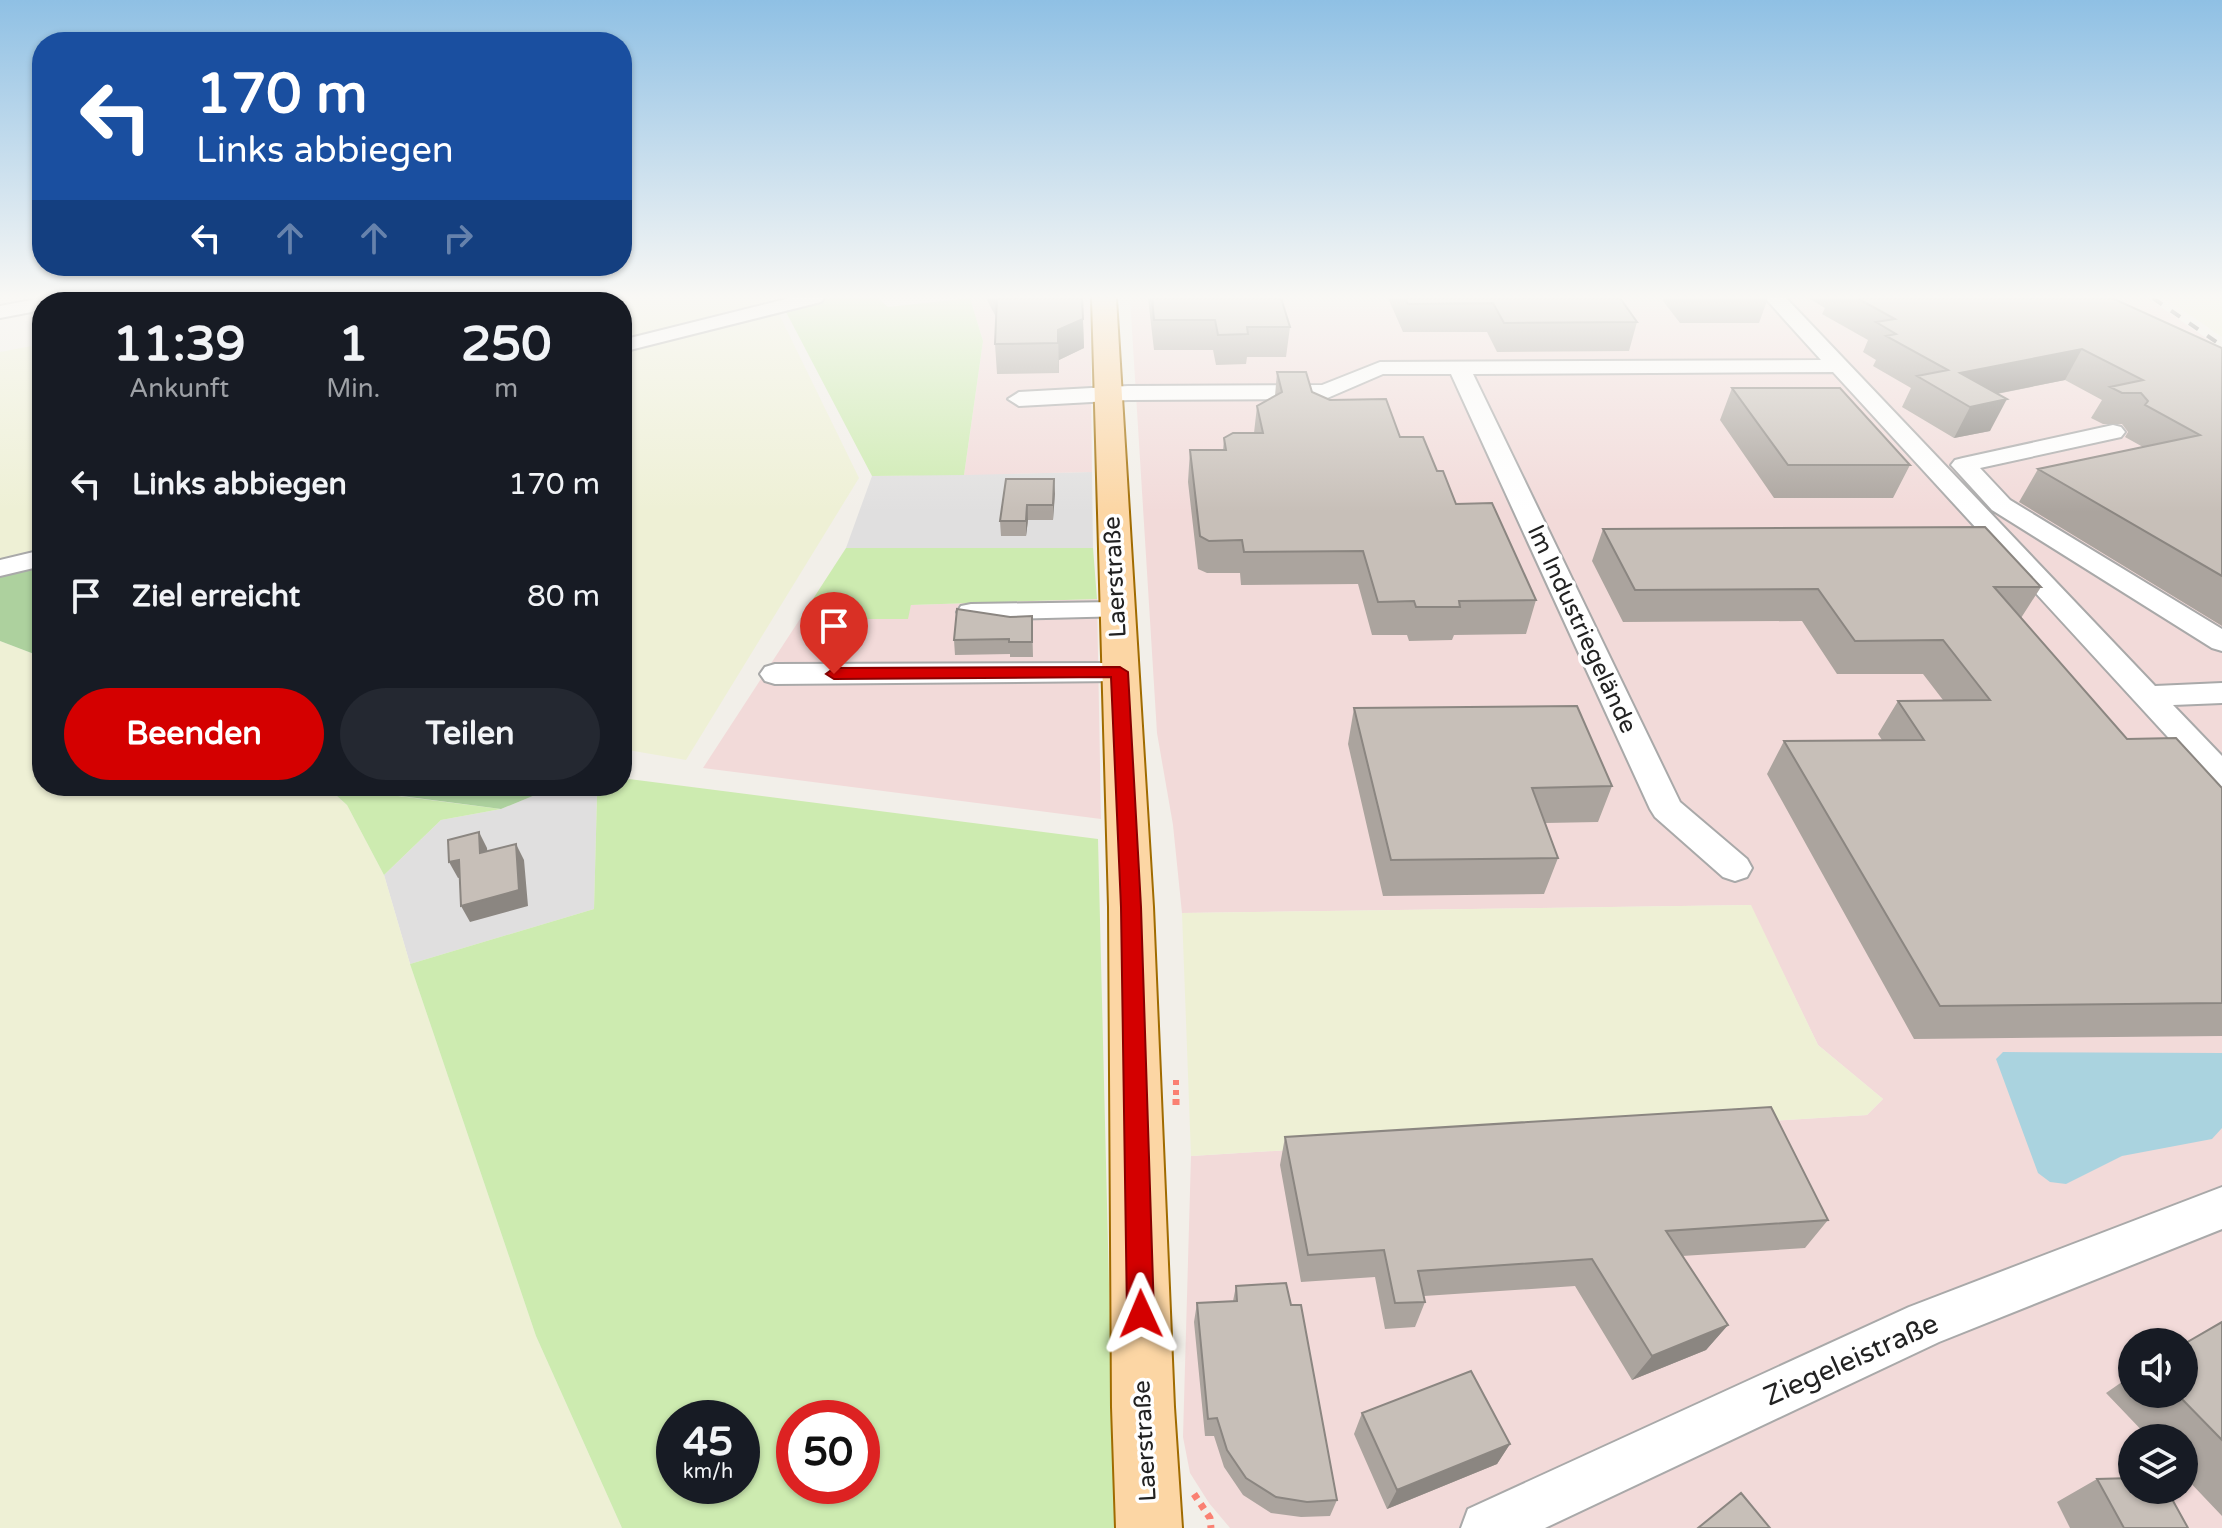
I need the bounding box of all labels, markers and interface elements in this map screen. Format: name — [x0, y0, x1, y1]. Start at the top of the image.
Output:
text: 170 m — [196, 61, 367, 128]
icon: left — [64, 64, 168, 168]
text: Links abbiegen — [196, 129, 454, 172]
icon: left — [184, 216, 228, 260]
icon: ahead — [268, 216, 312, 260]
icon: ahead — [352, 216, 396, 260]
icon: right — [436, 216, 480, 260]
text: 11:39 — [113, 316, 246, 374]
text: 1 — [338, 316, 368, 374]
text: 250 — [461, 316, 551, 374]
text: Ankunft — [129, 373, 229, 404]
text: Min. — [326, 373, 380, 404]
text: m — [494, 373, 518, 404]
icon: left — [64, 462, 108, 506]
text: Links abbiegen — [132, 466, 347, 503]
text: 170 m — [508, 466, 600, 503]
street label: Laerstraße — [1097, 516, 1133, 638]
street label: Im Industriegelände — [1521, 520, 1643, 738]
icon: arrive — [64, 574, 108, 618]
text: Ziel erreicht — [132, 578, 300, 615]
text: 80 m — [527, 578, 600, 615]
pin — [800, 592, 868, 674]
icon: arrive — [812, 604, 856, 648]
button: Beenden — [64, 688, 324, 780]
button: Teilen — [340, 688, 600, 780]
position arrow — [1099, 1272, 1183, 1356]
street label: Ziegeleistraße — [1759, 1306, 1943, 1414]
map controls — [2118, 1328, 2198, 1504]
button: sound — [2118, 1328, 2198, 1408]
street label: Laerstraße — [1127, 1380, 1163, 1502]
speed limit sign: 50 — [776, 1400, 880, 1504]
text: 45 — [683, 1418, 733, 1466]
button: layers — [2118, 1424, 2198, 1504]
text: km/h — [683, 1460, 733, 1484]

